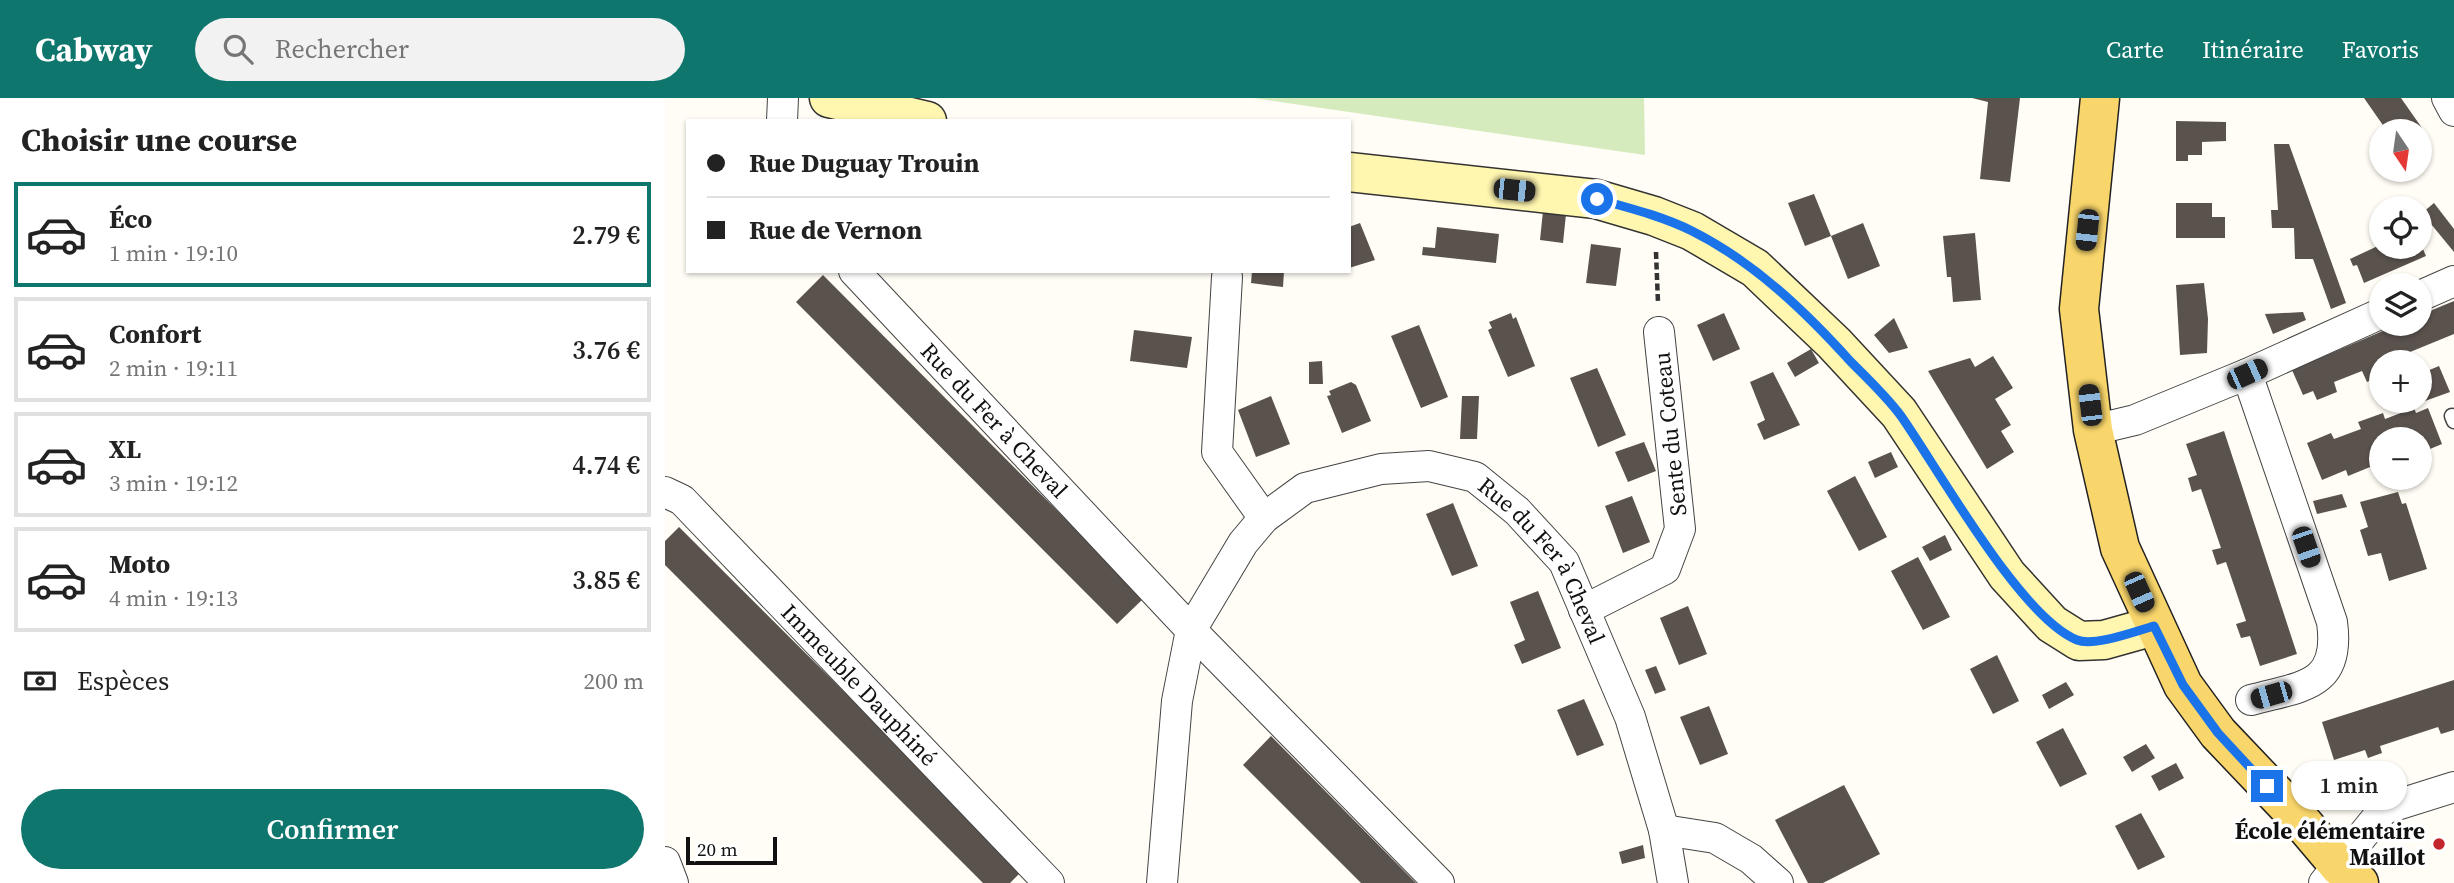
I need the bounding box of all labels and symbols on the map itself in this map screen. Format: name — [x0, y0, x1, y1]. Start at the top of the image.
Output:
north arrow — [2369, 119, 2433, 182]
car — [1493, 177, 1536, 203]
route start — [1581, 183, 1613, 215]
car — [2075, 208, 2100, 252]
street label: Rue du Fer à Cheval — [913, 336, 1075, 505]
street label: Sente du Coteau — [1645, 351, 1695, 517]
car — [2224, 356, 2271, 392]
car — [2078, 383, 2103, 427]
street label: Rue du Fer à Cheval — [1471, 470, 1613, 649]
car — [2290, 524, 2323, 570]
car — [2121, 569, 2158, 615]
street label: Immeuble Dauphiné — [774, 597, 944, 773]
car — [2248, 679, 2295, 711]
callout: 1 min — [2291, 762, 2407, 810]
route end — [2251, 770, 2283, 802]
place label: École élémentaire Maillot — [2235, 815, 2426, 873]
scale bar — [686, 834, 777, 866]
marker: École élémentaire Maillot — [2431, 836, 2447, 852]

